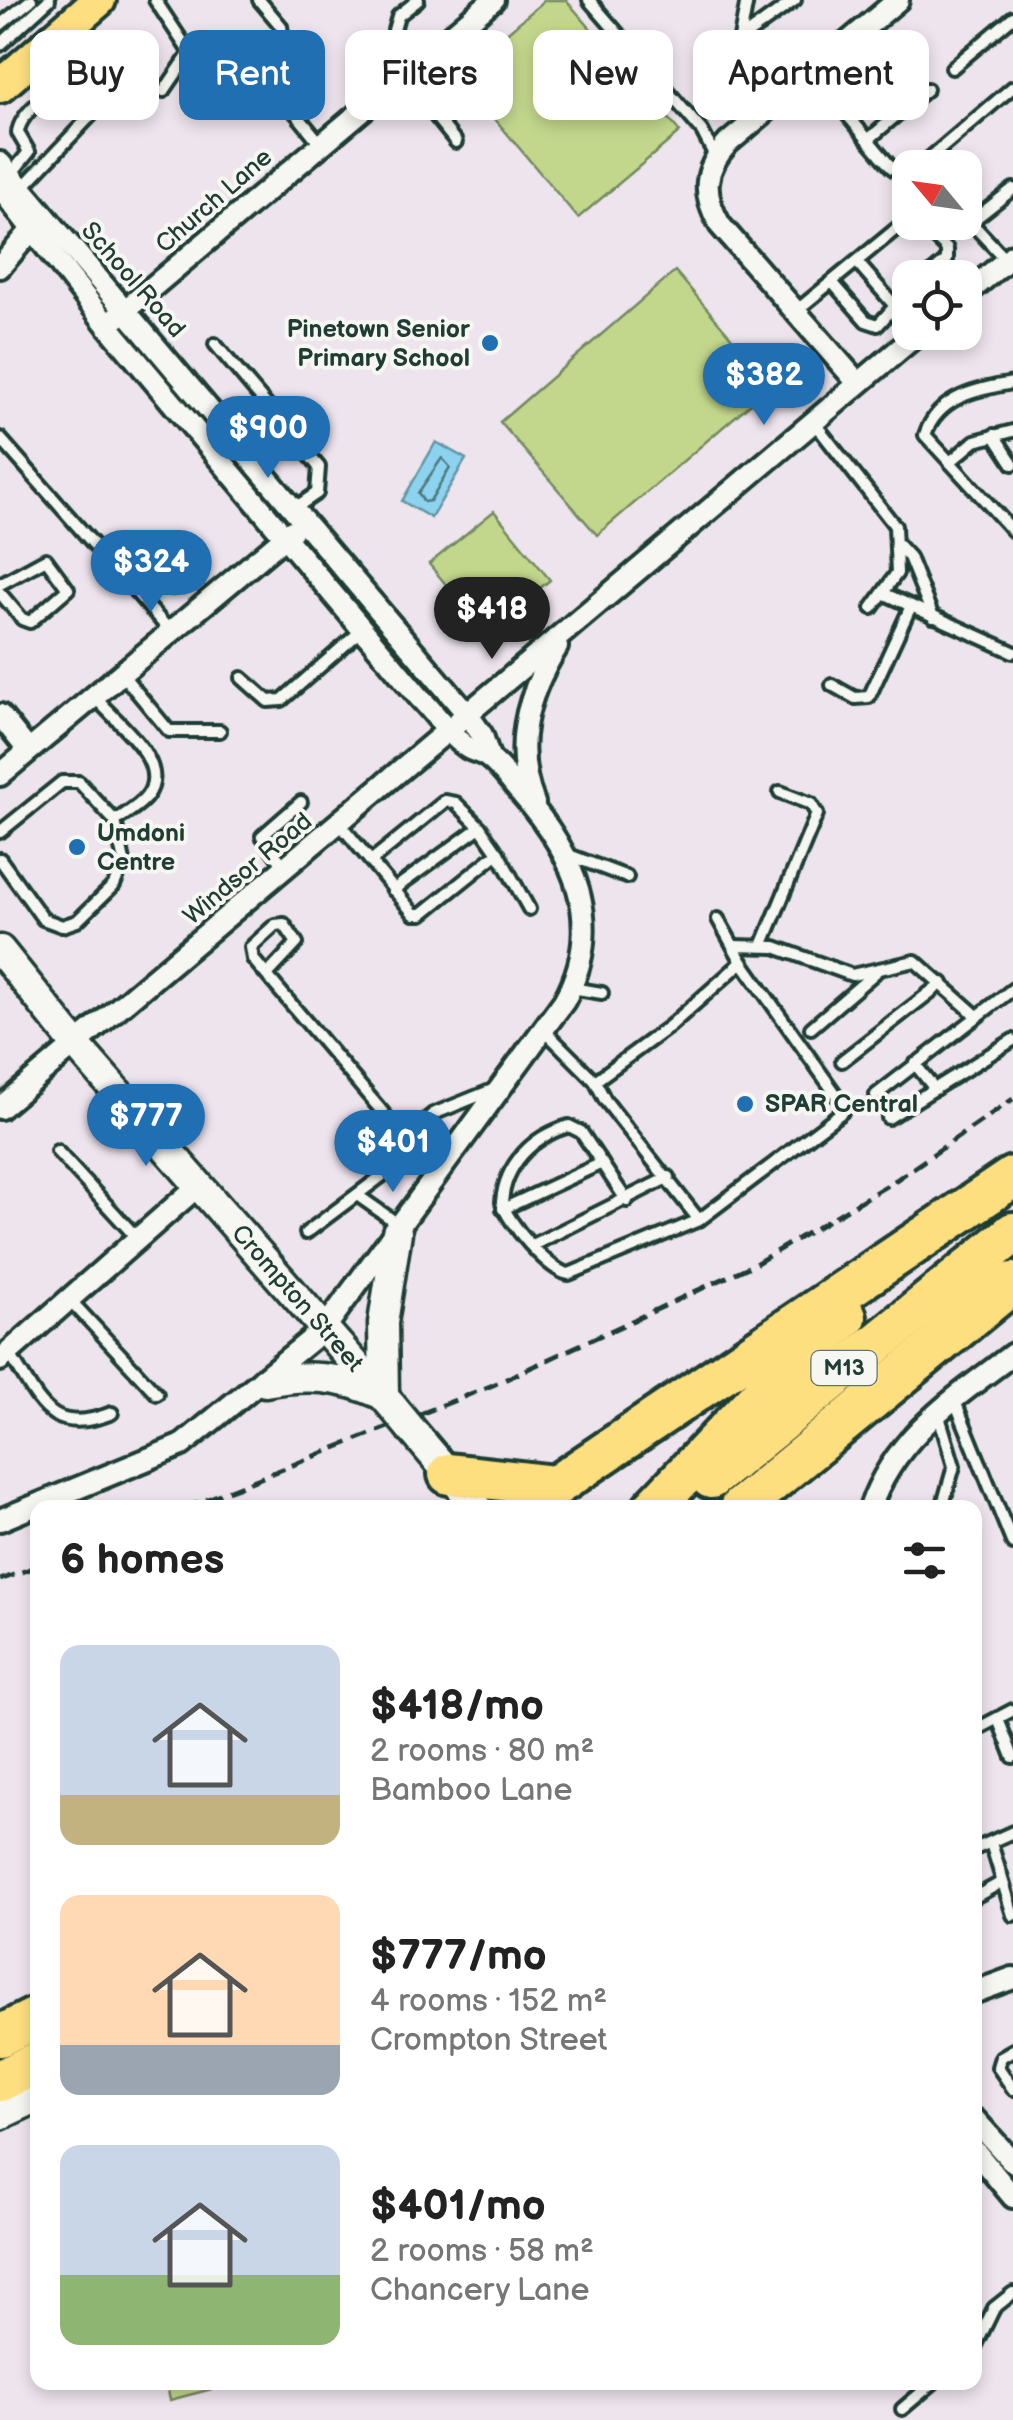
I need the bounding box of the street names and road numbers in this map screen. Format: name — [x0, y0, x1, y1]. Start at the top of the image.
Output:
street label: Church Lane — [149, 142, 279, 260]
street label: School Road — [74, 216, 192, 344]
street label: Windsor Road — [177, 806, 319, 932]
street label: Crompton Street — [225, 1218, 371, 1378]
road number: M13 — [812, 1351, 876, 1385]

